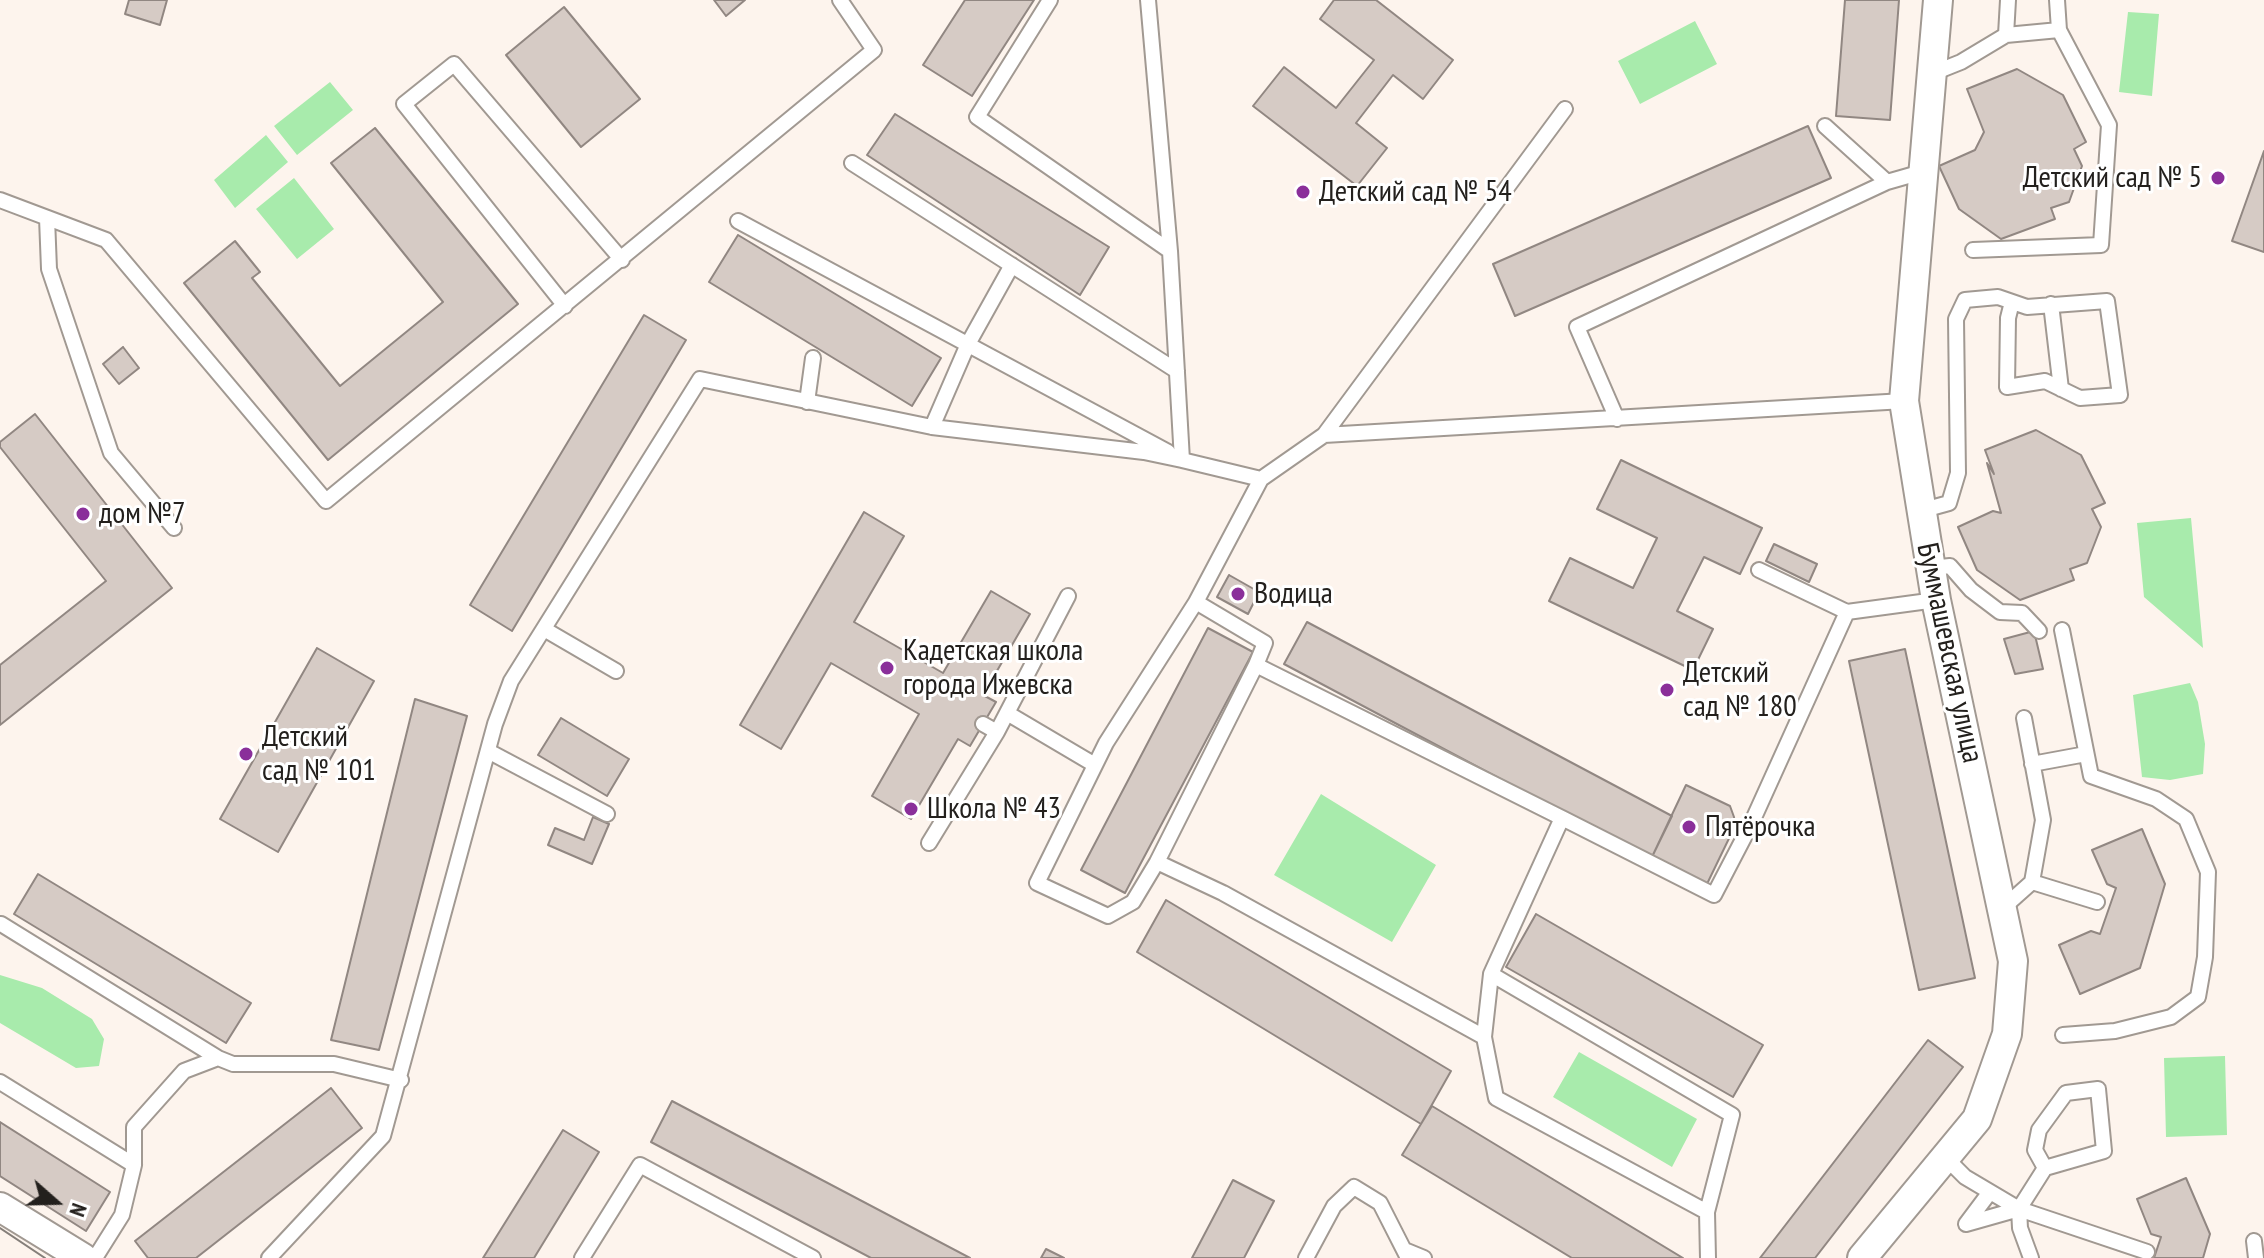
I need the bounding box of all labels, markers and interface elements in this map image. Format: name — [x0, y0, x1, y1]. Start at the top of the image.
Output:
place label: Детский сад № 5 — [2023, 160, 2202, 196]
marker: Детский сад № 5 — [2209, 169, 2227, 187]
place label: Детский сад № 54 — [1319, 174, 1512, 210]
marker: Детский сад № 54 — [1294, 183, 1312, 201]
place label: дом №7 — [99, 496, 185, 532]
marker: дом №7 — [74, 505, 92, 523]
street label: Буммашевская улица — [1908, 540, 1990, 766]
place label: Водица — [1254, 576, 1333, 612]
marker: Водица — [1229, 585, 1247, 603]
place label: Кадетская школа города Ижевска — [903, 633, 1083, 704]
place label: Детский сад № 180 — [1683, 655, 1797, 726]
marker: Кадетская школа города Ижевска — [878, 659, 896, 677]
marker: Детский сад № 180 — [1658, 681, 1676, 699]
place label: Детский сад № 101 — [262, 719, 376, 790]
marker: Детский сад № 101 — [237, 745, 255, 763]
place label: Школа № 43 — [927, 791, 1061, 827]
marker: Школа № 43 — [902, 800, 920, 818]
place label: Пятёрочка — [1705, 809, 1816, 845]
marker: Пятёрочка — [1680, 818, 1698, 836]
north arrow — [16, 1162, 96, 1242]
text: N — [63, 1200, 94, 1221]

